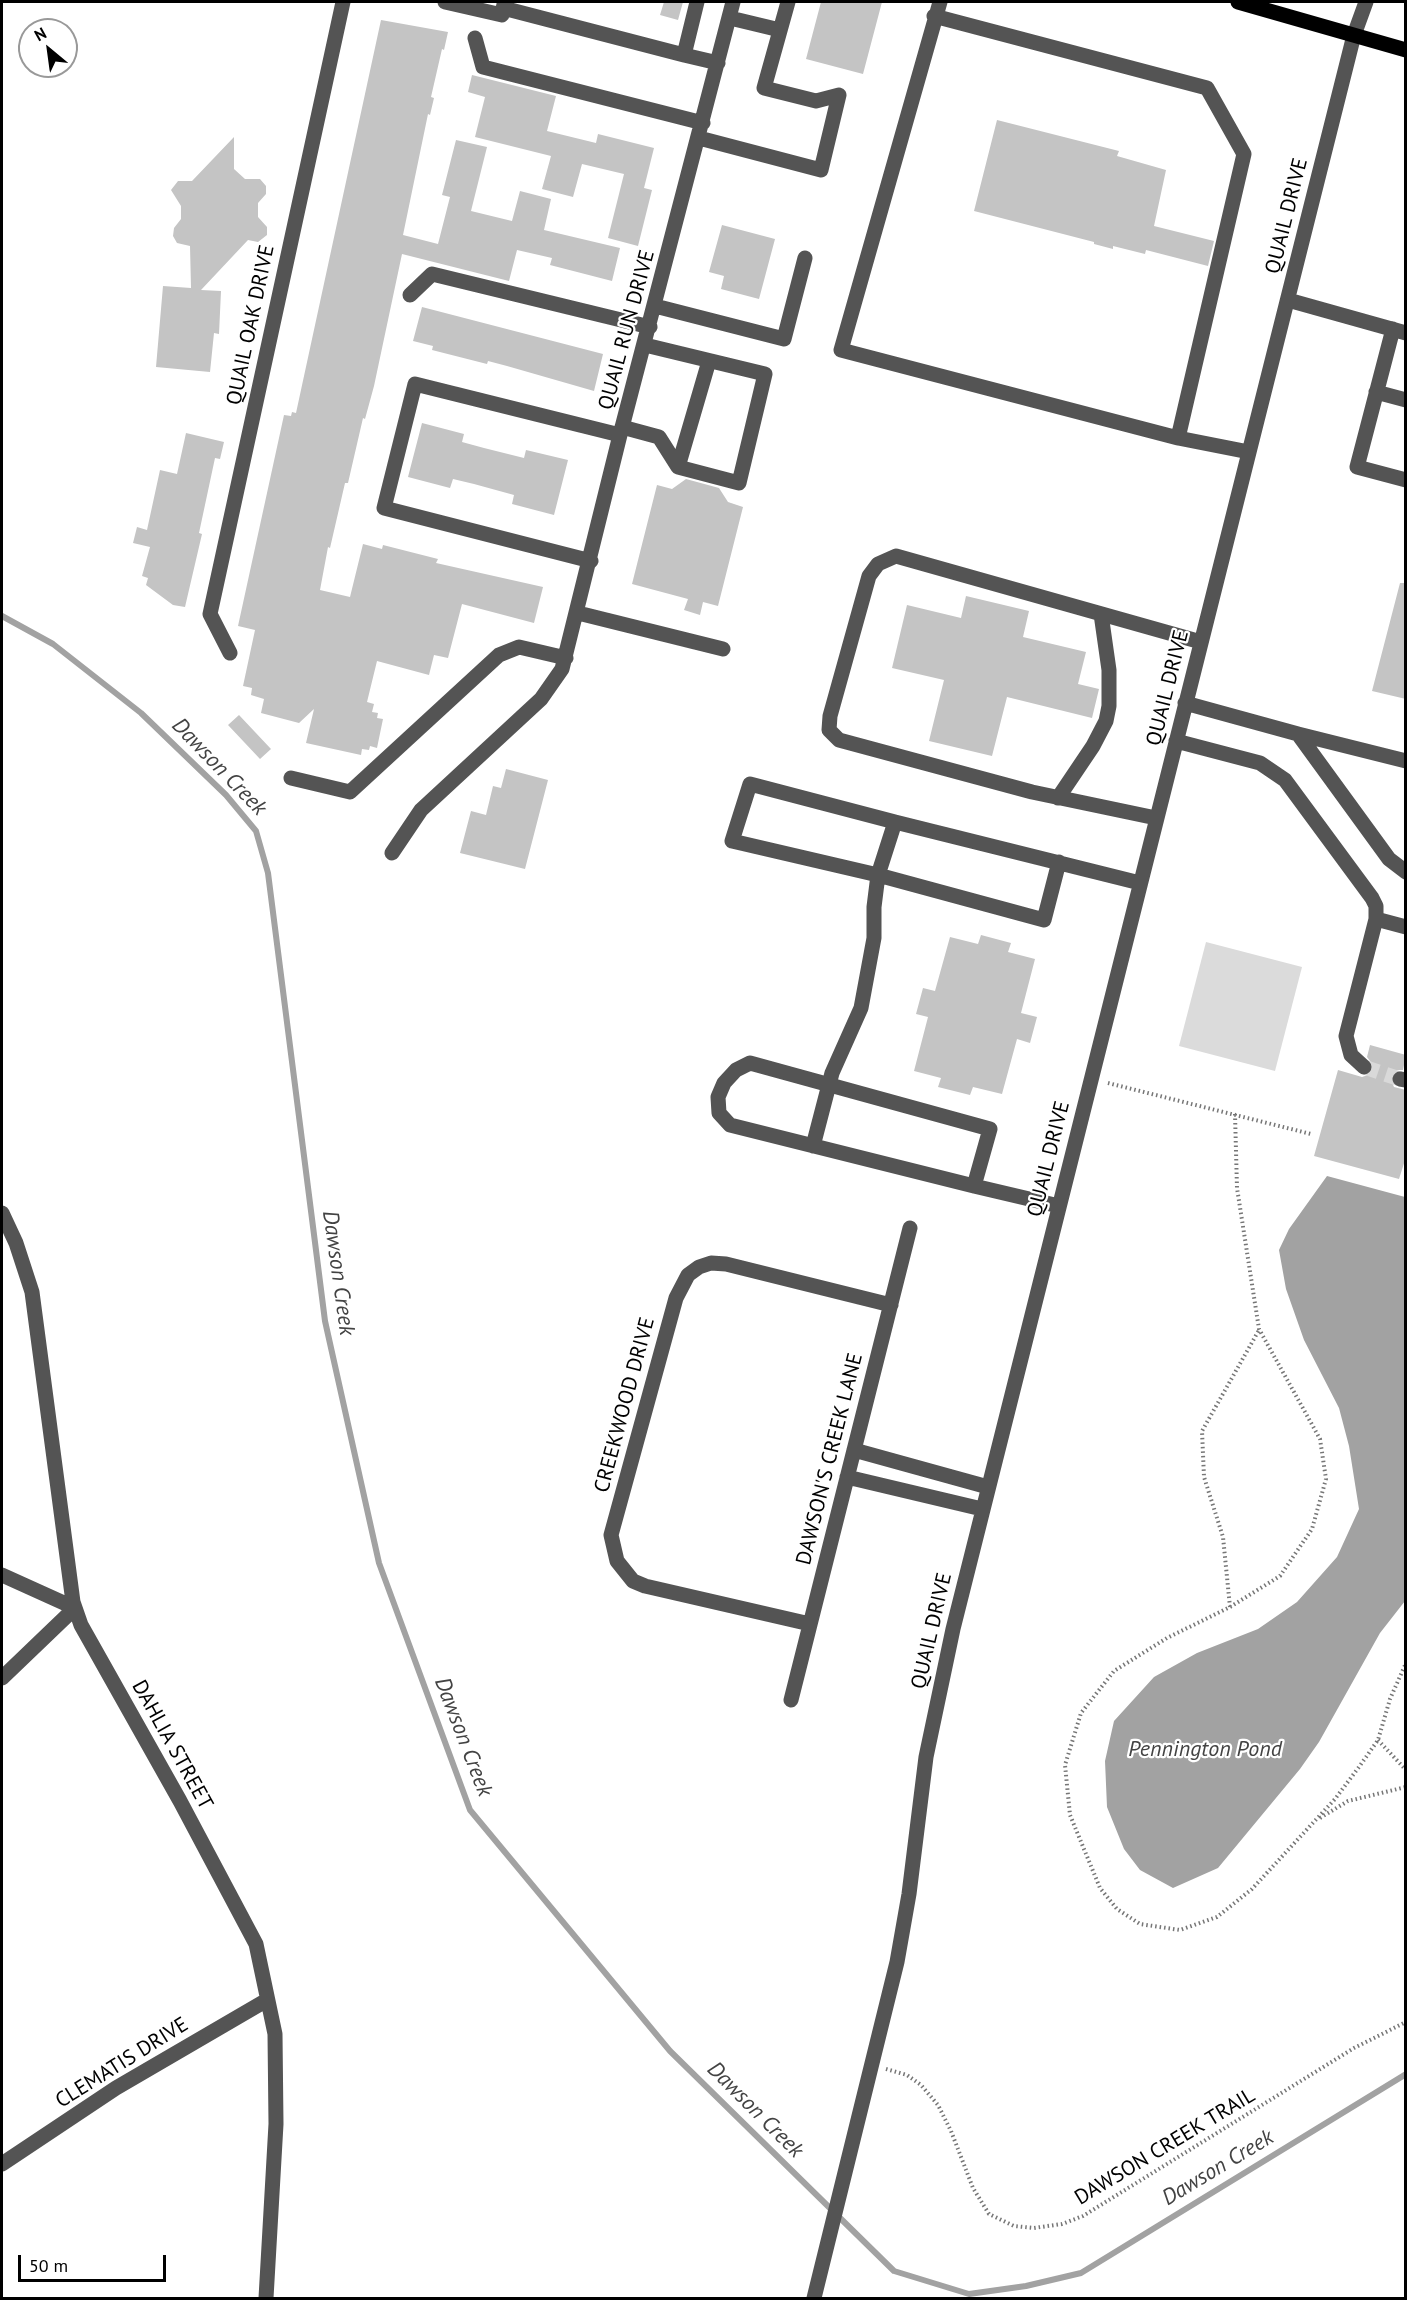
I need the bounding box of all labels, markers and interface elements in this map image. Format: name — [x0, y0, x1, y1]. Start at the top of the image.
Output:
north arrow — [18, 18, 78, 78]
text: N — [31, 23, 50, 45]
street label: QUAIL DRIVE — [1260, 155, 1314, 277]
street label: QUAIL OAK DRIVE — [222, 243, 280, 407]
street label: QUAIL RUN DRIVE — [594, 247, 660, 413]
street label: QUAIL DRIVE — [1141, 627, 1195, 749]
water label: Dawson Creek — [166, 713, 272, 821]
street label: QUAIL DRIVE — [1022, 1098, 1076, 1220]
water label: Dawson Creek — [316, 1209, 360, 1337]
street label: CREEKWOOD DRIVE — [589, 1315, 661, 1495]
street label: DAWSON'S CREEK LANE — [791, 1351, 869, 1567]
street label: QUAIL DRIVE — [906, 1570, 958, 1692]
water label: Dawson Creek — [428, 1674, 498, 1800]
street label: DAHLIA STREET — [126, 1676, 218, 1814]
water label: Pennington Pond — [1128, 1737, 1282, 1763]
street label: CLEMATIS DRIVE — [51, 2012, 193, 2114]
water label: Dawson Creek — [701, 2056, 809, 2164]
street label: DAWSON CREEK TRAIL — [1070, 2083, 1260, 2211]
water label: Dawson Creek — [1157, 2124, 1279, 2212]
scale bar — [21, 2243, 170, 2281]
text: 50 m — [29, 2254, 68, 2277]

